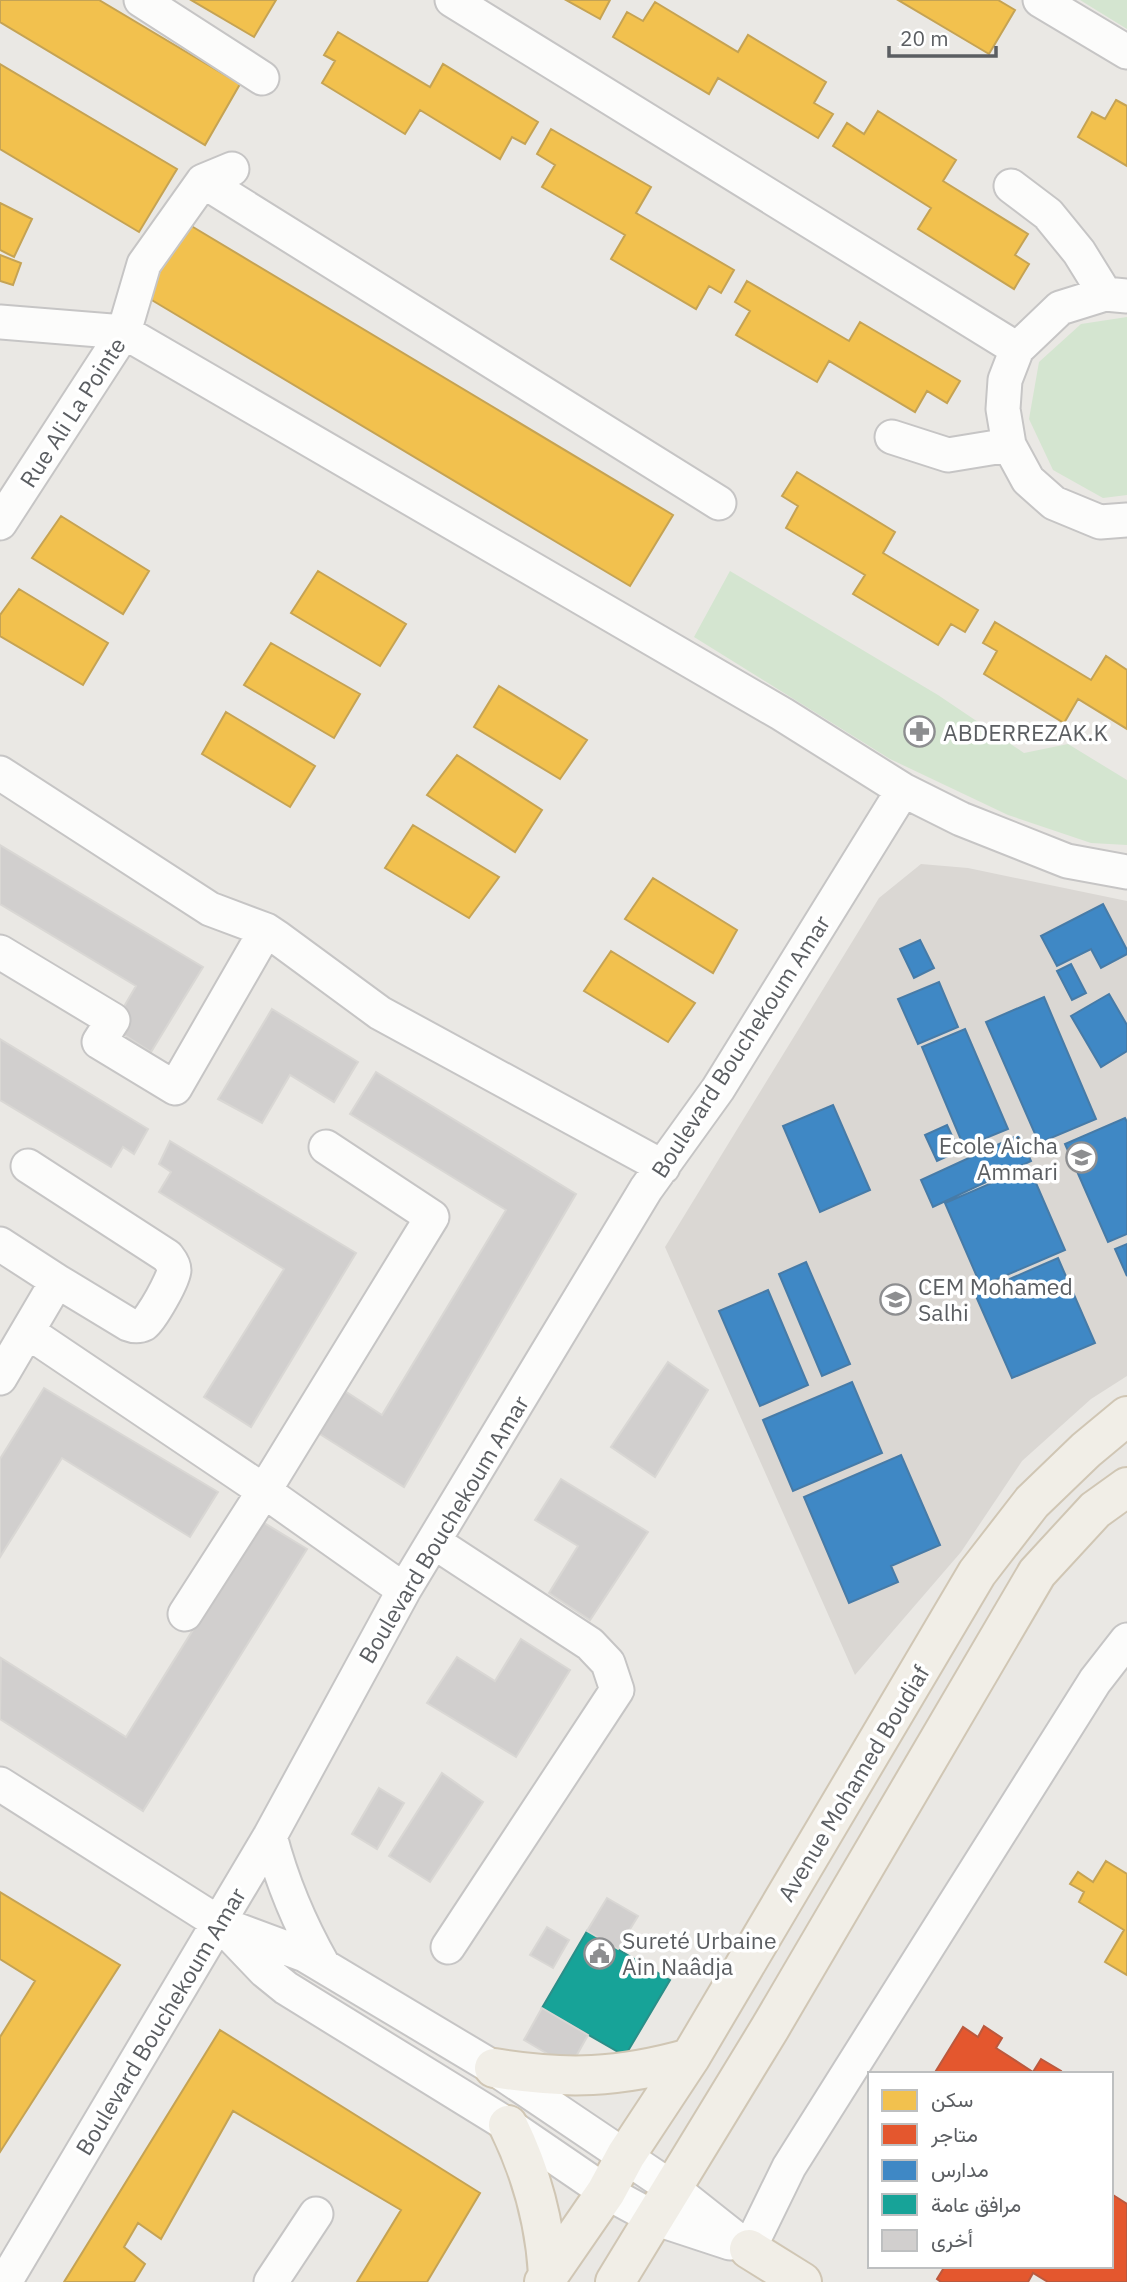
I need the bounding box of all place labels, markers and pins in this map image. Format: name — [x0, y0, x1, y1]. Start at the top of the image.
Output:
pharmacy icon: ABDERREZAK.K — [903, 715, 937, 749]
place label: ABDERREZAK.K — [943, 717, 1109, 747]
place label: Ecole Aicha Ammari — [939, 1130, 1058, 1186]
school or university icon: Ecole Aicha Ammari — [1064, 1141, 1098, 1175]
place label: CEM Mohamed Salhi — [918, 1271, 1073, 1327]
school or university icon: CEM Mohamed Salhi — [878, 1282, 912, 1316]
place label: Sureté Urbaine Ain Naâdja — [622, 1925, 777, 1981]
public building icon: Sureté Urbaine Ain Naâdja — [582, 1936, 616, 1970]

